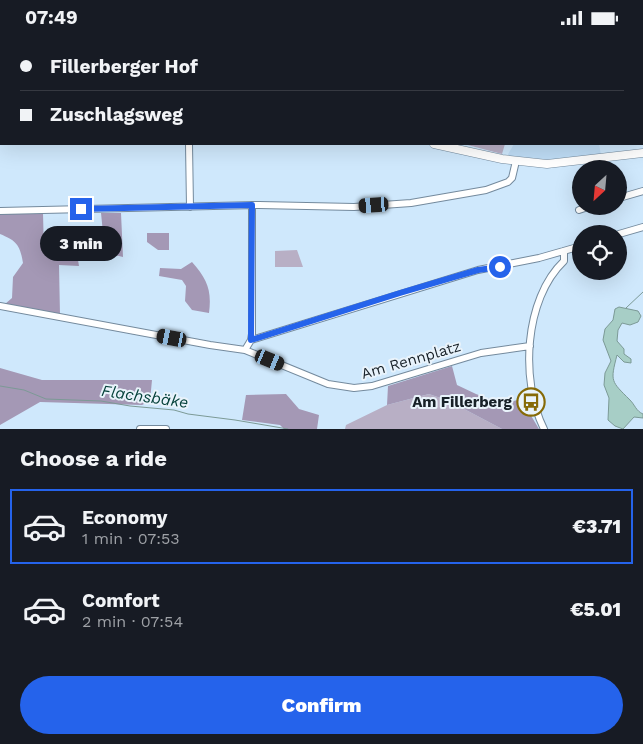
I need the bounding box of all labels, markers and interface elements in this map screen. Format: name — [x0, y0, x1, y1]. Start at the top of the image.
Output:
text: 07:49 — [25, 6, 78, 29]
text: Fillerberger Hof — [50, 55, 198, 78]
text: Zuschlagsweg — [50, 103, 183, 126]
north arrow — [572, 160, 628, 215]
map controls — [572, 160, 627, 280]
car — [358, 196, 389, 214]
route end — [70, 198, 92, 220]
button: locate — [572, 225, 627, 280]
callout: 3 min — [40, 227, 122, 261]
text: 3 min — [59, 234, 103, 253]
route start — [489, 256, 511, 278]
car — [155, 328, 188, 348]
street label: Am Rennplatz — [359, 337, 463, 383]
car — [253, 347, 286, 373]
water label: Flachsbäke — [100, 381, 190, 412]
bus stop icon: Am Fillerberg — [516, 387, 546, 417]
place label: Am Fillerberg — [412, 393, 513, 411]
text: Choose a ride — [20, 446, 167, 471]
icon: car — [22, 504, 67, 549]
text: Economy — [82, 506, 167, 529]
text: €3.71 — [573, 515, 621, 538]
text: 1 min · 07:53 — [82, 529, 180, 548]
icon: car — [22, 587, 67, 632]
text: Comfort — [82, 589, 160, 612]
text: €5.01 — [570, 598, 621, 621]
text: 2 min · 07:54 — [82, 612, 183, 631]
button: Confirm — [20, 676, 623, 734]

